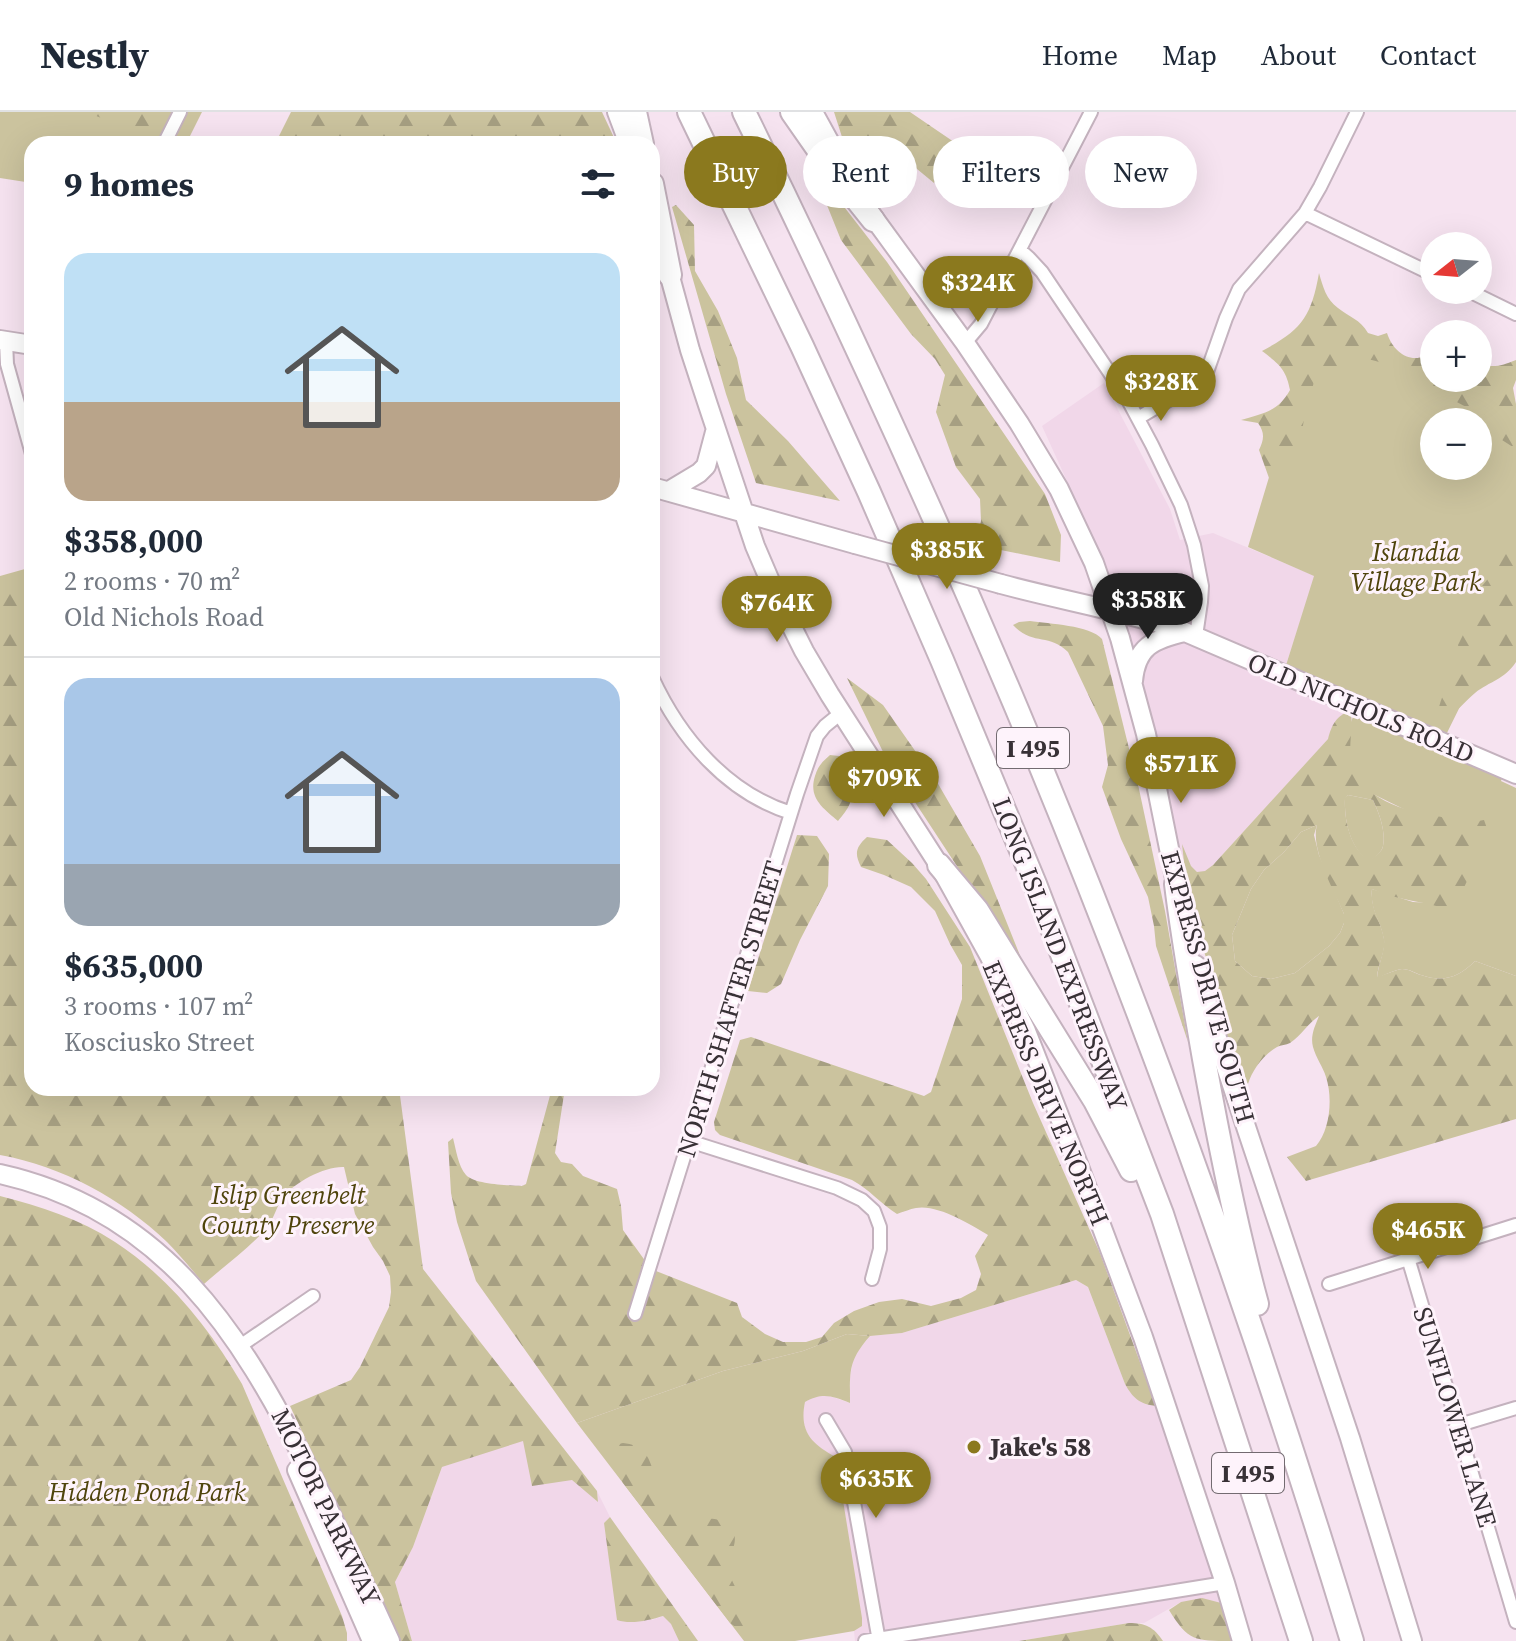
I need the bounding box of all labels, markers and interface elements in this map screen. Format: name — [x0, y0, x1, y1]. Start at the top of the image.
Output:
text: Nestly — [40, 29, 149, 81]
text: Home — [1042, 36, 1118, 74]
text: Map — [1162, 36, 1217, 74]
text: About — [1261, 36, 1336, 74]
text: Contact — [1380, 36, 1476, 74]
chip: Buy — [684, 136, 787, 208]
chip: Rent — [803, 136, 917, 208]
chip: Filters — [933, 136, 1069, 208]
chip: New — [1085, 136, 1197, 208]
text: 9 homes — [64, 161, 194, 207]
icon: filters — [576, 162, 620, 206]
north arrow — [1420, 232, 1492, 304]
map controls — [1420, 232, 1492, 480]
pin: $324K — [922, 256, 1034, 324]
text: $324K — [941, 264, 1015, 300]
icon: home — [270, 305, 414, 449]
button: + — [1420, 320, 1492, 392]
pin: $328K — [1105, 355, 1217, 423]
text: $328K — [1124, 363, 1198, 399]
button: − — [1420, 408, 1492, 480]
text: $358,000 — [64, 517, 203, 563]
pin: $385K — [891, 523, 1003, 591]
text: $385K — [910, 531, 984, 567]
park label: Islandia Village Park — [1351, 534, 1482, 600]
text: 2 rooms · 70 m² — [64, 563, 240, 599]
pin: $358K — [1092, 573, 1204, 641]
pin: $764K — [721, 576, 833, 644]
text: $358K — [1111, 581, 1185, 617]
text: $764K — [740, 584, 814, 620]
text: Old Nichols Road — [64, 599, 264, 635]
street label: OLD NICHOLS ROAD — [1242, 644, 1480, 772]
road number: I 495 — [997, 728, 1069, 768]
icon: home — [270, 730, 414, 874]
pin: $571K — [1125, 737, 1237, 805]
text: $571K — [1144, 745, 1218, 781]
pin: $709K — [828, 751, 940, 819]
text: $709K — [847, 759, 921, 795]
street label: LONG ISLAND EXPRESSWAY — [984, 792, 1137, 1116]
street label: EXPRESS DRIVE SOUTH — [1152, 846, 1264, 1128]
street label: NORTH SHAFTER STREET — [668, 856, 792, 1161]
text: $635,000 — [64, 942, 203, 988]
street label: EXPRESS DRIVE NORTH — [974, 955, 1118, 1231]
text: 3 rooms · 107 m² — [64, 988, 253, 1024]
text: Kosciusko Street — [64, 1024, 254, 1060]
park label: Islip Greenbelt County Preserve — [202, 1177, 375, 1243]
pin: $465K — [1372, 1203, 1484, 1271]
text: $465K — [1391, 1211, 1465, 1247]
street label: SUNFLOWER LANE — [1404, 1303, 1506, 1531]
street label: MOTOR PARKWAY — [263, 1402, 390, 1612]
place label: Jake's 58 — [988, 1429, 1091, 1465]
marker: Jake's 58 — [965, 1438, 983, 1456]
pin: $635K — [820, 1452, 932, 1520]
road number: I 495 — [1212, 1453, 1284, 1493]
text: $635K — [839, 1460, 913, 1496]
park label: Hidden Pond Park — [47, 1474, 247, 1510]

